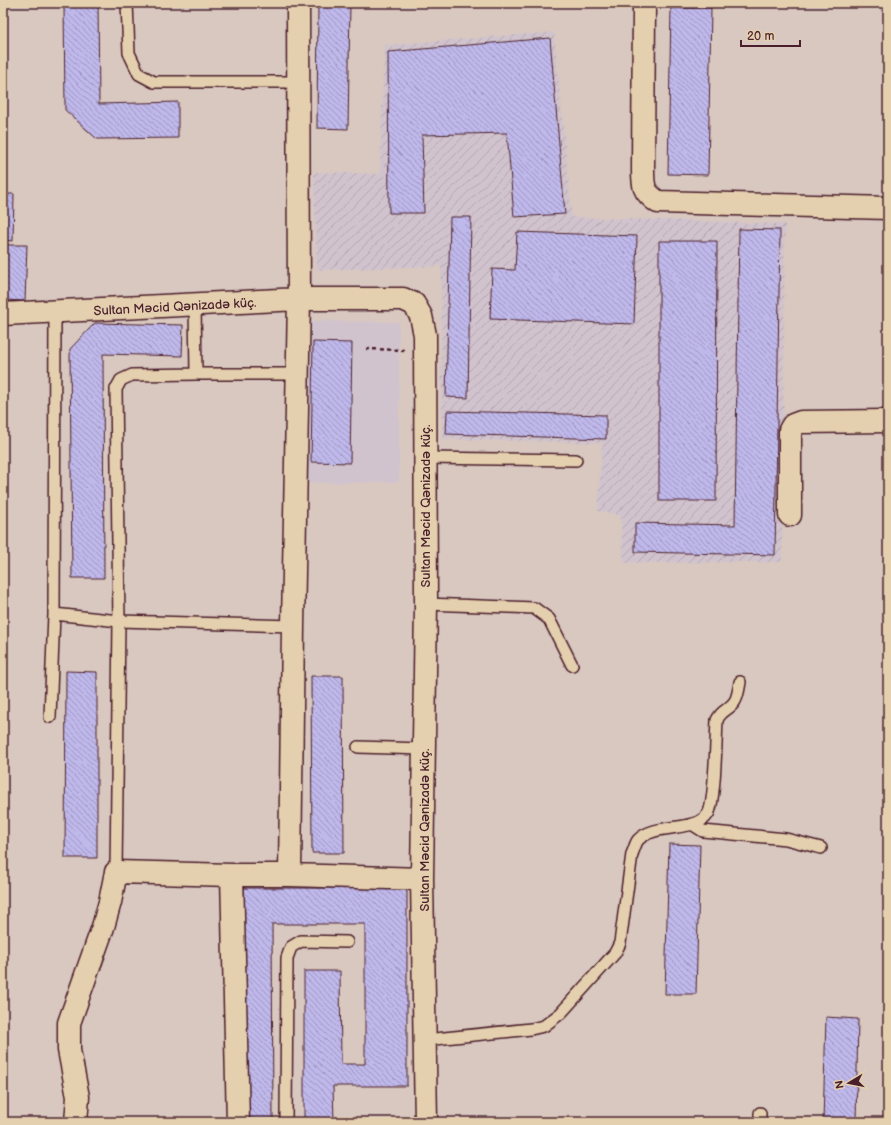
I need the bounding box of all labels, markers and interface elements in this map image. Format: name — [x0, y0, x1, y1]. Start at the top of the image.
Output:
scale bar — [741, 22, 800, 48]
text: 20 m — [747, 29, 774, 44]
street label: Sultan Məcid Qənizadə küç. — [93, 295, 257, 319]
street label: Sultan Məcid Qənizadə küç. — [418, 424, 434, 588]
street label: Sultan Məcid Qənizadə küç. — [417, 748, 433, 912]
north arrow — [829, 1063, 869, 1103]
text: N — [833, 1079, 847, 1090]

